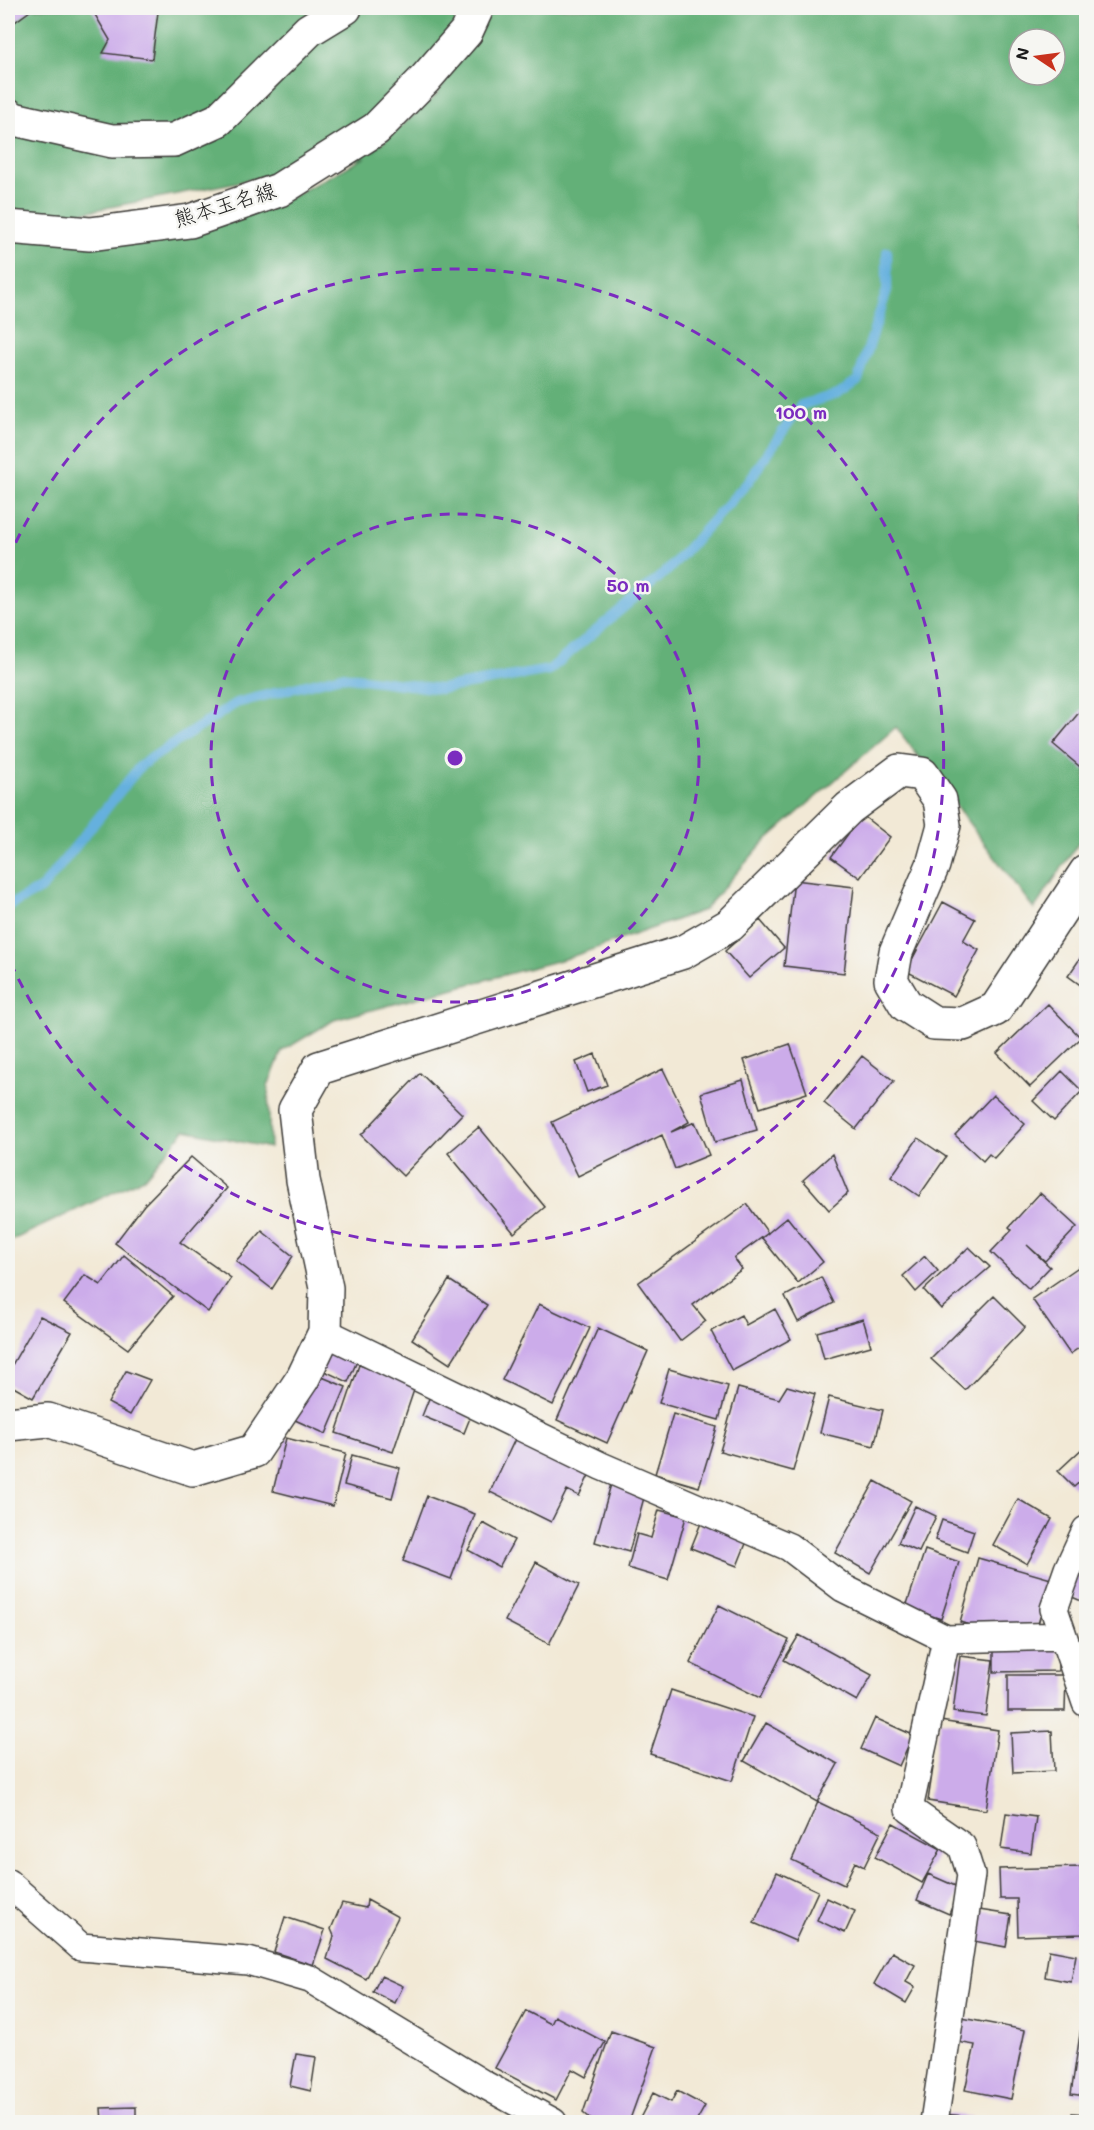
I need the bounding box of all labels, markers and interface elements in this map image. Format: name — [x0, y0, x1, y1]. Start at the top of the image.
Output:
north arrow — [1007, 27, 1067, 87]
text: N — [1010, 45, 1033, 62]
street label: 熊本玉名線 — [170, 175, 279, 232]
text: 100 m — [775, 400, 827, 424]
text: 50 m — [607, 573, 649, 597]
centre of rings — [445, 748, 465, 768]

